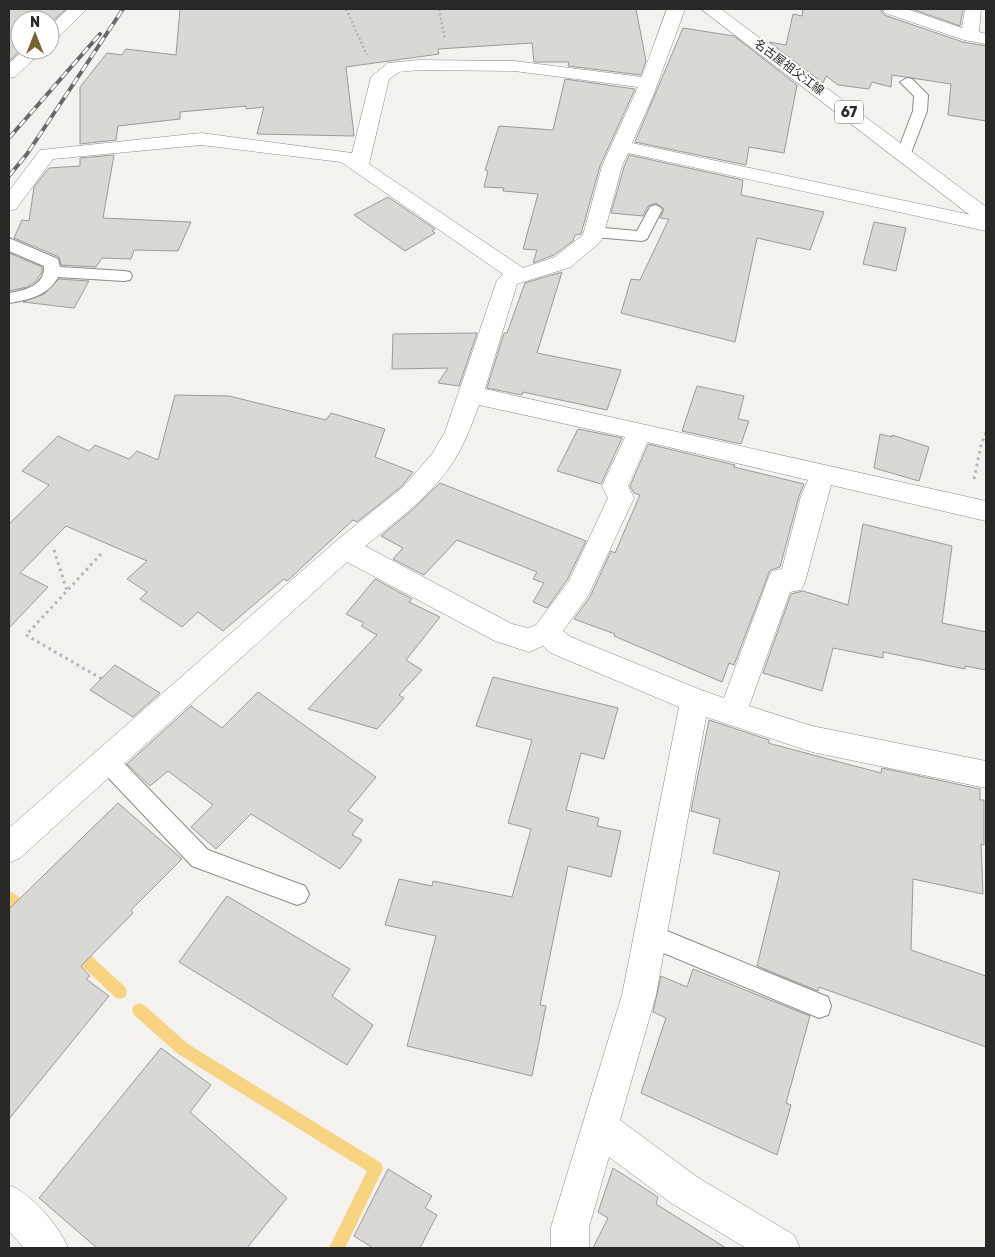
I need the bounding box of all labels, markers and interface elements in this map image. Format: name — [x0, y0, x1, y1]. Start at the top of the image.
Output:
north arrow — [10, 10, 60, 60]
text: N — [30, 14, 40, 31]
street label: 名古屋祖父江線 — [751, 36, 827, 98]
road number: 67 — [835, 100, 863, 124]

